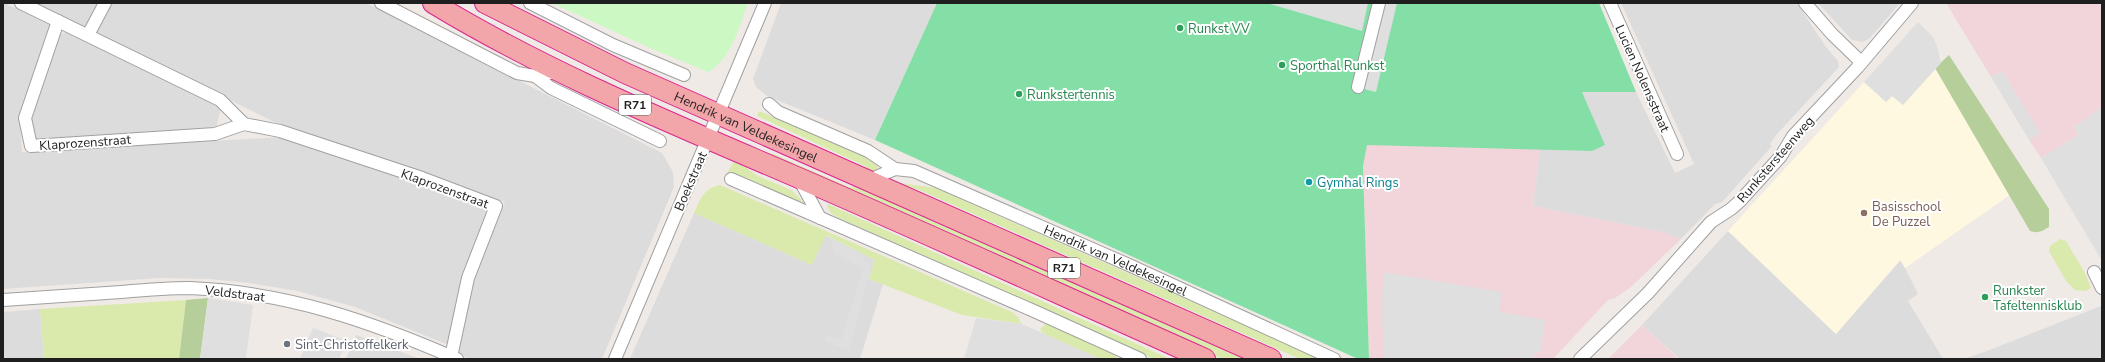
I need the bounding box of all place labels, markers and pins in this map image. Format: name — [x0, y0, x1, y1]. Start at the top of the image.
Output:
place label: Runkst VV — [1188, 20, 1250, 38]
marker: Runkst VV — [1175, 23, 1185, 33]
place label: Sporthal Runkst — [1290, 57, 1385, 75]
marker: Sporthal Runkst — [1277, 60, 1287, 70]
place label: Runkstertennis — [1027, 86, 1115, 104]
marker: Runkstertennis — [1014, 89, 1024, 99]
place label: Gymhal Rings — [1317, 174, 1399, 192]
marker: Gymhal Rings — [1304, 177, 1314, 187]
place label: Basisschool De Puzzel — [1872, 198, 1941, 231]
marker: Basisschool De Puzzel — [1859, 208, 1869, 218]
place label: Runkster Tafeltennisklub — [1993, 282, 2082, 315]
marker: Runkster Tafeltennisklub — [1980, 292, 1990, 302]
place label: Sint-Christoffelkerk — [295, 336, 409, 354]
marker: Sint-Christoffelkerk — [282, 339, 292, 349]

